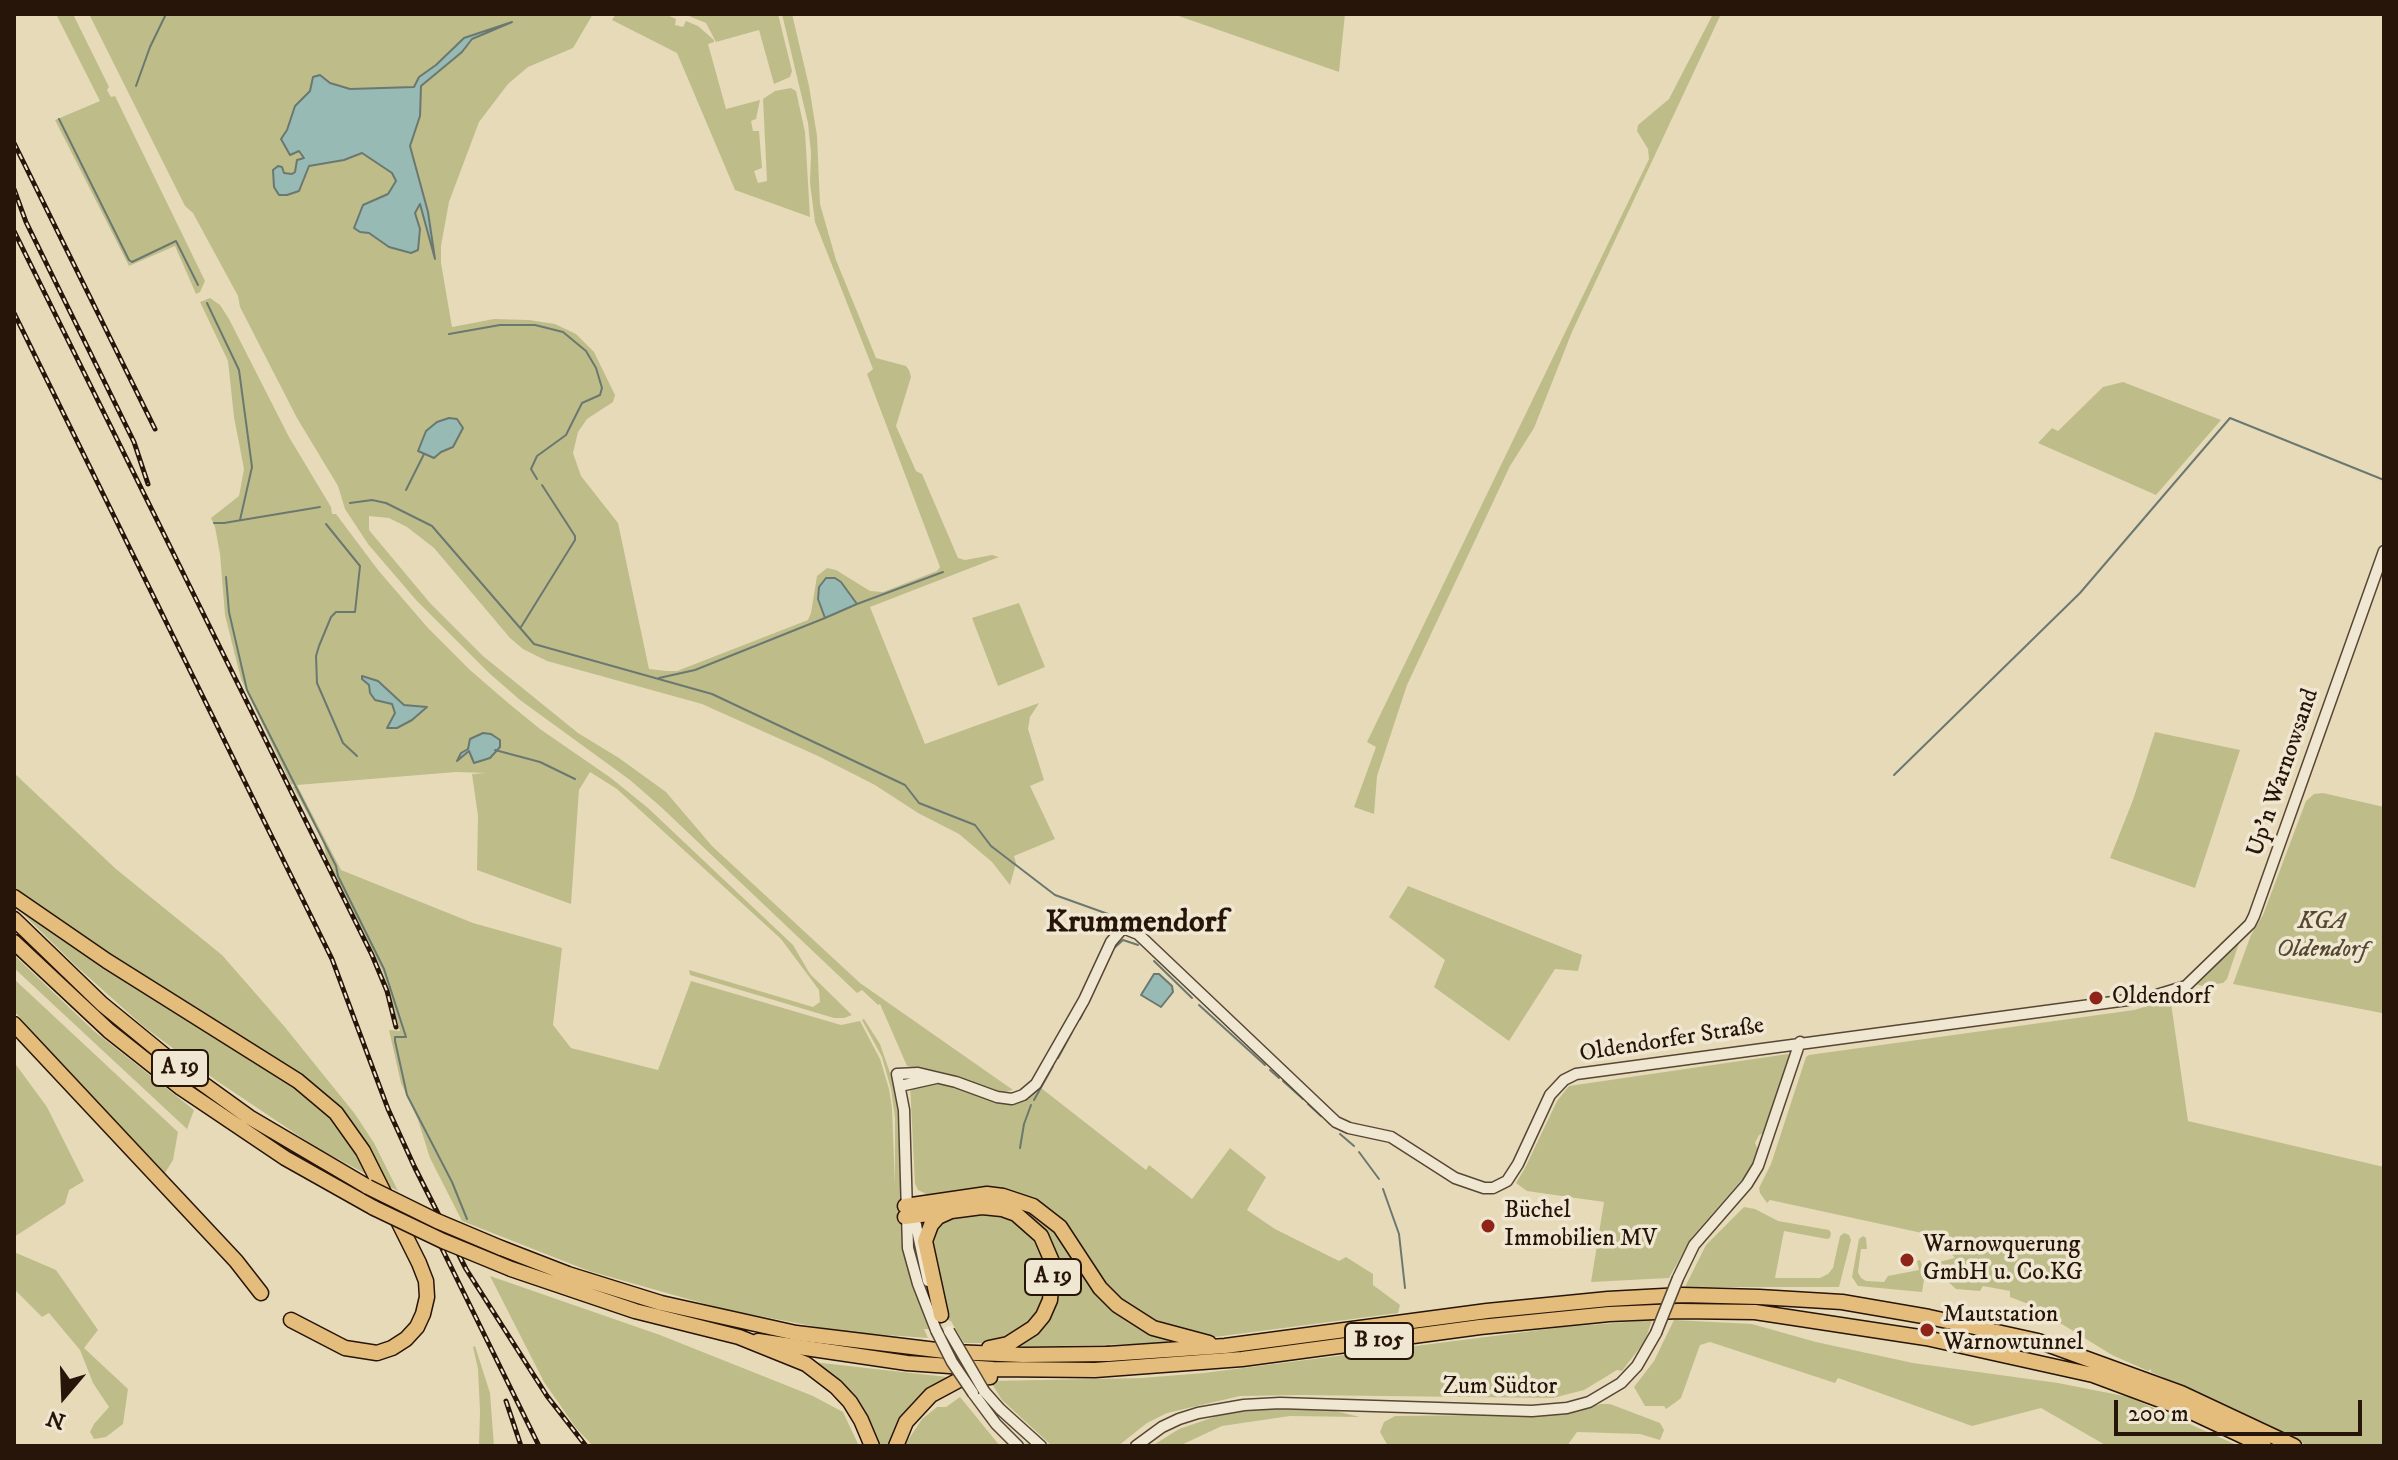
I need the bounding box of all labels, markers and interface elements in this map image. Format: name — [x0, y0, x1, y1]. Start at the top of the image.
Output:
street label: Up’n Warnowsand — [2242, 685, 2326, 861]
district label: Krummendorf — [1045, 905, 1227, 943]
park label: KGA Oldendorf — [2276, 909, 2368, 965]
place label: Oldendorf — [2112, 984, 2211, 1012]
marker: Oldendorf — [2087, 989, 2105, 1007]
street label: Oldendorfer Straße — [1578, 1012, 1766, 1070]
road number: A 19 — [152, 1050, 208, 1086]
place label: Büchel Immobilien MV — [1504, 1198, 1657, 1254]
marker: Büchel Immobilien MV — [1479, 1217, 1497, 1235]
place label: Warnowquerung GmbH u. Co.KG — [1923, 1232, 2083, 1288]
marker: Warnowquerung GmbH u. Co.KG — [1898, 1251, 1916, 1269]
road number: A 19 — [1025, 1259, 1081, 1295]
place label: Mautstation Warnowtunnel — [1943, 1302, 2084, 1358]
marker: Mautstation Warnowtunnel — [1918, 1321, 1936, 1339]
road number: B 105 — [1345, 1323, 1413, 1359]
north arrow — [24, 1356, 104, 1436]
street label: Zum Südtor — [1443, 1374, 1557, 1402]
scale bar — [2118, 1384, 2366, 1434]
text: 200 m — [2128, 1399, 2189, 1429]
text: N — [43, 1403, 69, 1435]

